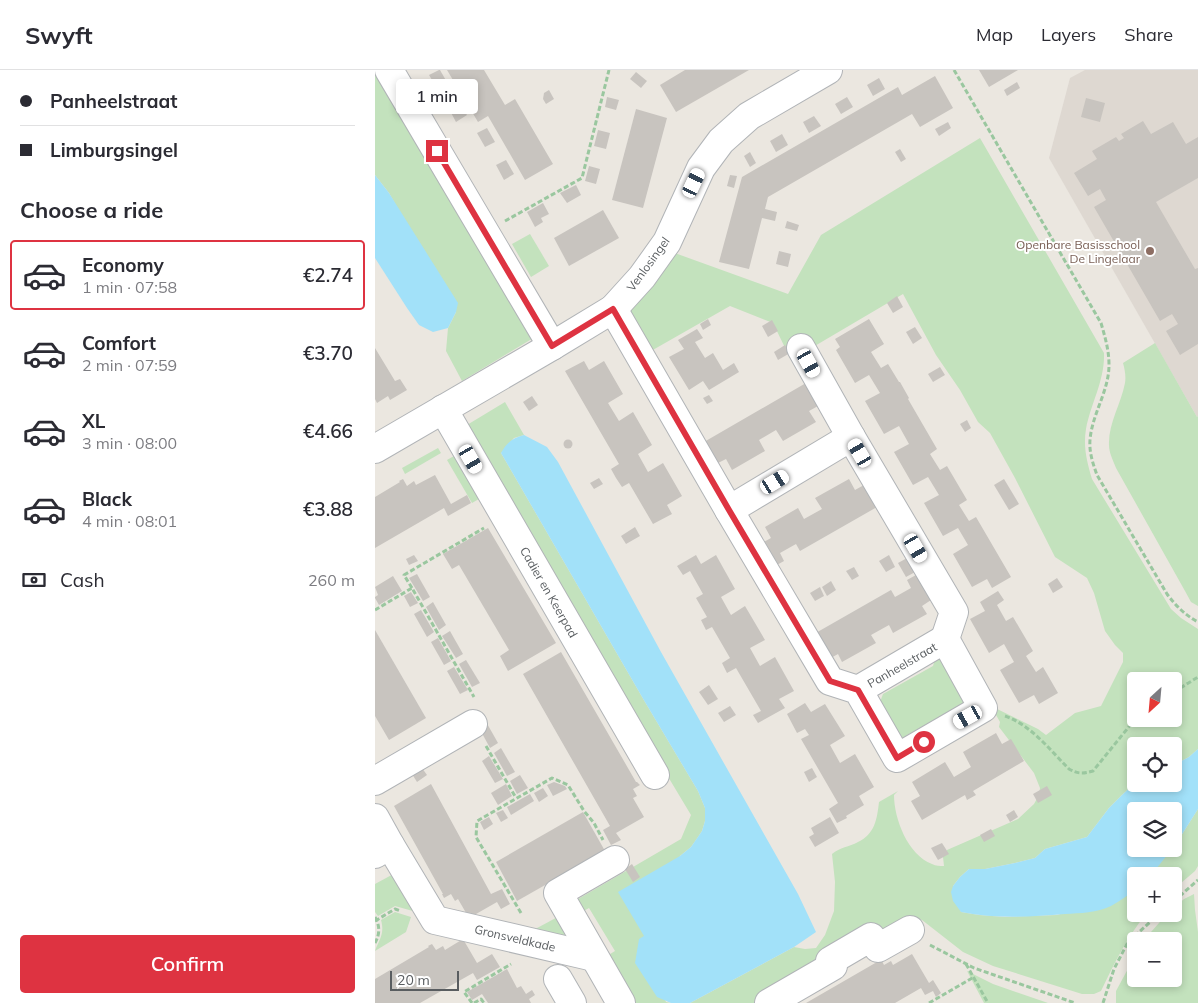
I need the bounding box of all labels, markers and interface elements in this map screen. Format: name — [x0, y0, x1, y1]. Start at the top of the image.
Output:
text: Swyft — [25, 20, 93, 50]
text: Map — [976, 23, 1013, 46]
text: Layers — [1041, 23, 1096, 46]
text: Share — [1124, 23, 1173, 46]
callout: 1 min — [396, 78, 478, 114]
text: 1 min — [416, 86, 458, 106]
text: Panheelstraat — [50, 89, 177, 113]
text: Limburgsingel — [50, 138, 178, 162]
route end — [426, 140, 448, 162]
car — [680, 166, 707, 200]
text: Choose a ride — [20, 196, 163, 224]
street label: Venlosingel — [623, 234, 673, 294]
place label: Openbare Basisschool De Lingelaar — [1016, 237, 1141, 266]
marker: Openbare Basisschool De Lingelaar — [1144, 245, 1156, 257]
icon: car — [22, 253, 67, 298]
text: Economy — [82, 253, 164, 277]
text: €2.74 — [303, 263, 353, 287]
text: 1 min · 07:58 — [82, 277, 177, 297]
icon: car — [22, 331, 67, 376]
text: Comfort — [82, 331, 156, 355]
text: €3.70 — [303, 341, 353, 365]
car — [795, 346, 822, 380]
text: 2 min · 07:59 — [82, 355, 177, 375]
icon: car — [22, 409, 67, 454]
text: XL — [82, 409, 105, 433]
text: €4.66 — [303, 419, 353, 443]
text: 3 min · 08:00 — [82, 433, 177, 453]
car — [846, 436, 873, 470]
car — [457, 442, 484, 476]
car — [758, 468, 791, 496]
icon: car — [22, 487, 67, 532]
text: Black — [82, 487, 132, 511]
text: €3.88 — [303, 497, 353, 521]
text: 4 min · 08:01 — [82, 511, 177, 531]
car — [902, 531, 929, 565]
street label: Cadier en Keerpad — [517, 544, 581, 640]
icon: cash — [20, 566, 48, 594]
text: Cash — [60, 568, 105, 592]
text: 260 m — [308, 570, 355, 590]
street label: Panheelstraat — [865, 639, 939, 691]
north arrow — [1127, 672, 1183, 728]
map controls — [1127, 672, 1182, 987]
car — [951, 703, 984, 731]
route start — [913, 731, 935, 753]
button: locate — [1127, 737, 1182, 792]
button: layers — [1127, 802, 1182, 857]
button: + — [1127, 867, 1182, 922]
street label: Gronsveldkade — [473, 921, 557, 955]
button: − — [1127, 932, 1182, 987]
button: Confirm — [20, 935, 355, 993]
scale bar — [390, 968, 459, 991]
text: 20 m — [397, 971, 430, 989]

